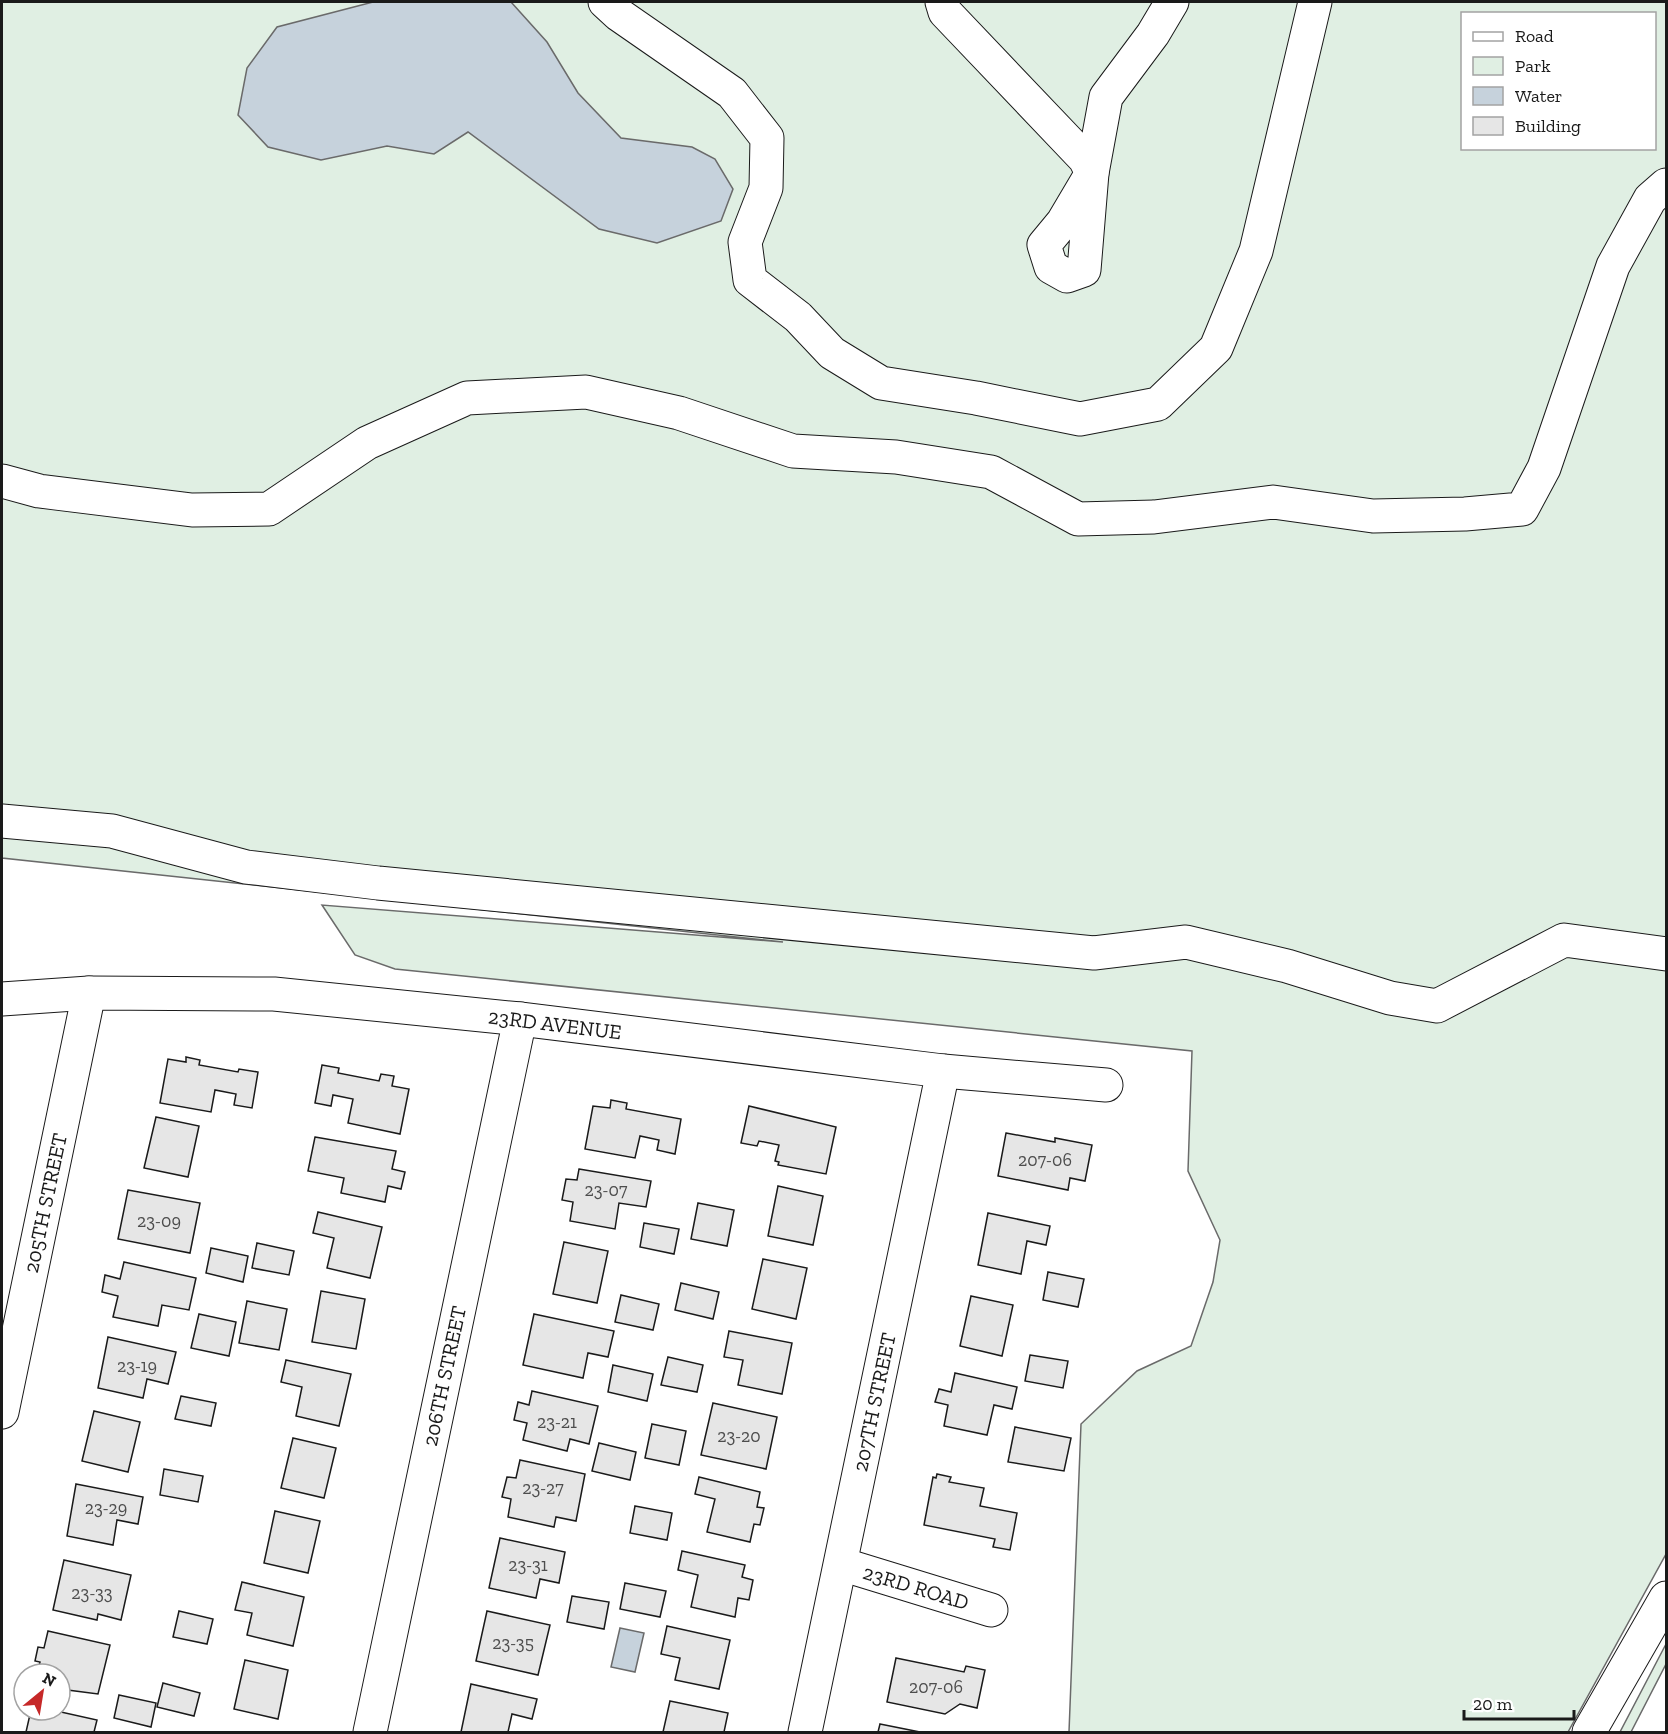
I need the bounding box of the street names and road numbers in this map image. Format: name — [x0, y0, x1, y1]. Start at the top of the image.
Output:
street label: 23RD AVENUE — [487, 1003, 623, 1045]
street label: 205TH STREET — [18, 1131, 72, 1275]
street label: 206TH STREET — [417, 1304, 471, 1448]
street label: 207TH STREET — [847, 1330, 901, 1474]
street label: 23RD ROAD — [860, 1559, 972, 1615]

